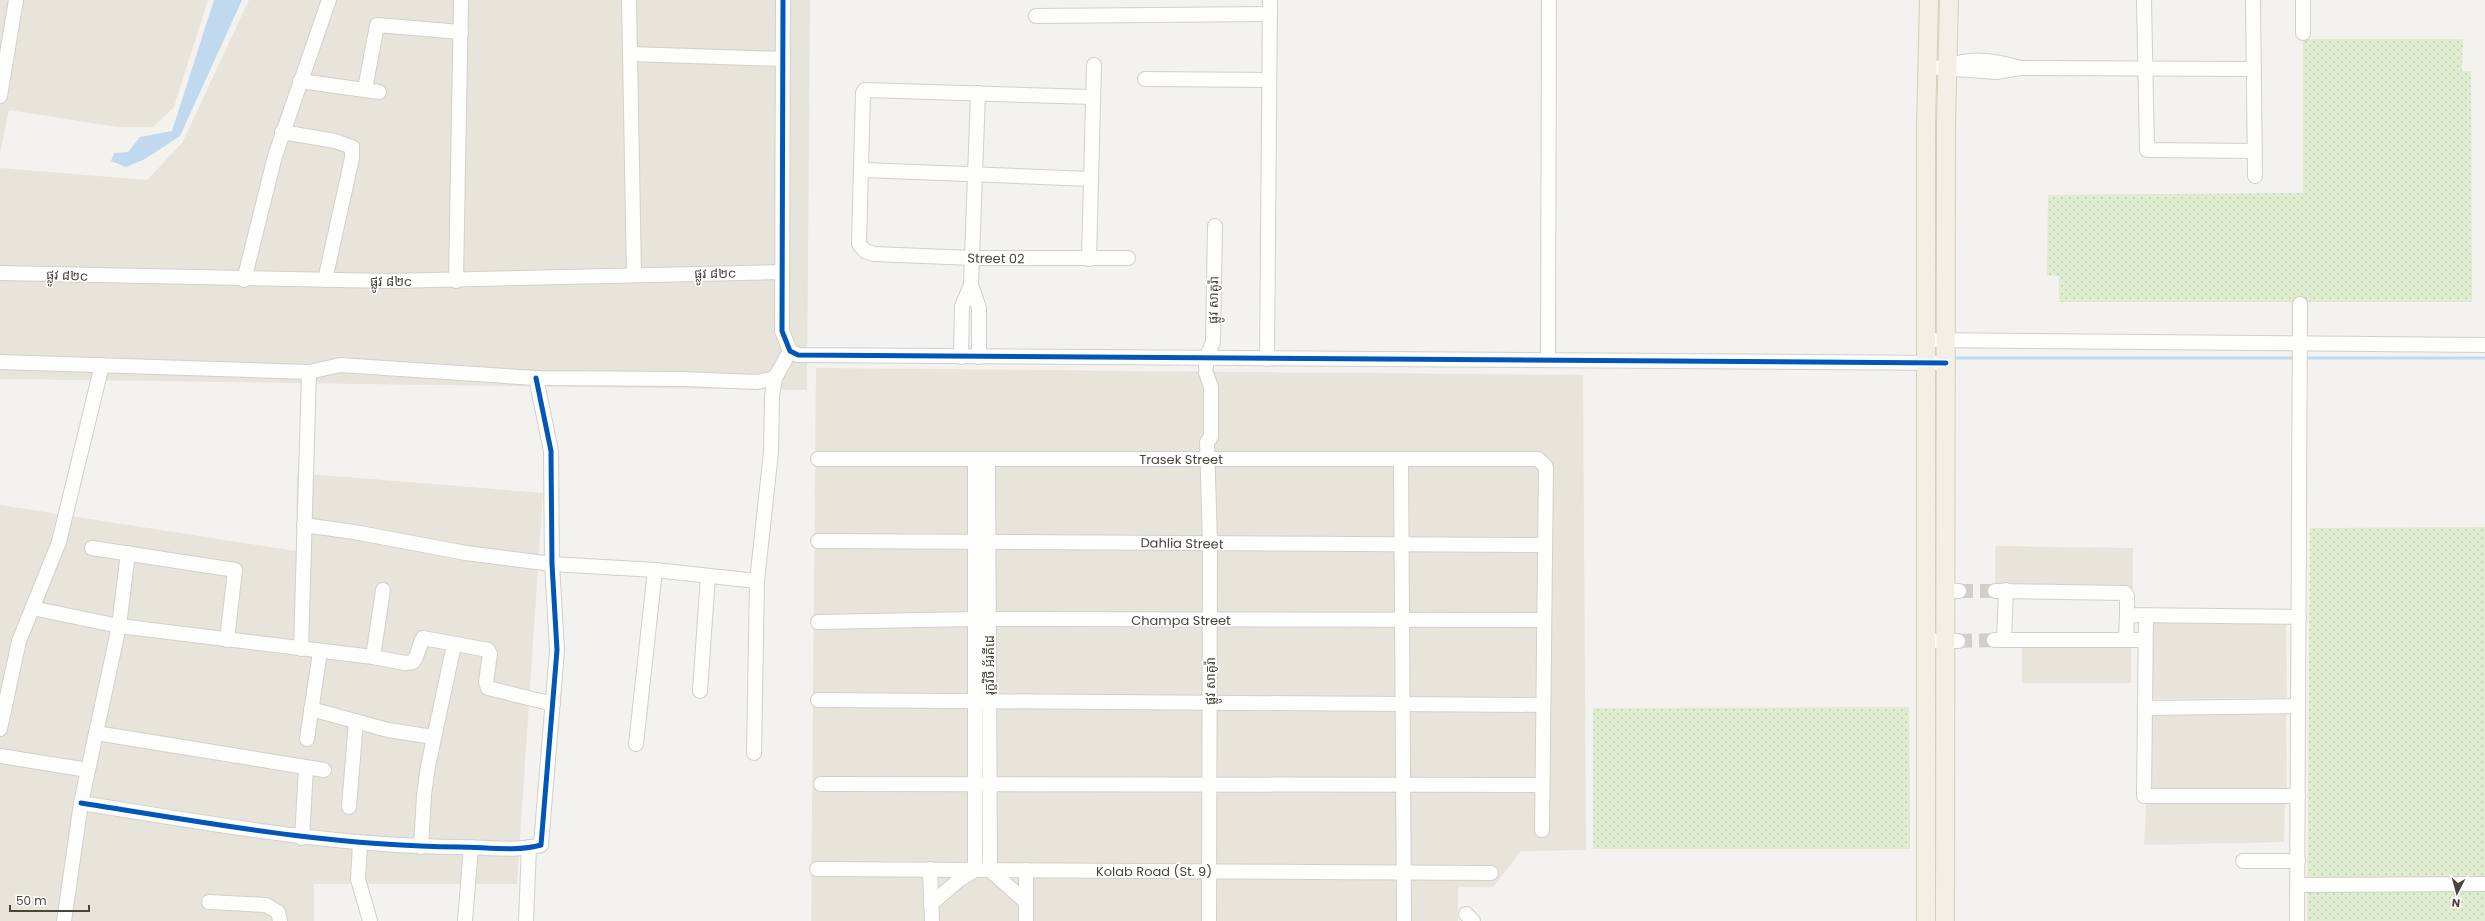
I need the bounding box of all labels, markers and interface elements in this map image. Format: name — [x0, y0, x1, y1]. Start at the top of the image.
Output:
street label: Street 02 — [967, 249, 1025, 268]
street label: ផ្លូវ ៨២c — [694, 264, 736, 285]
street label: ផ្លូវ ៨២c — [46, 265, 88, 288]
street label: ផ្លូវ ៨២c — [370, 272, 412, 293]
street label: ផ្លូវ សាគូរ៉ា — [1204, 276, 1225, 324]
street label: Trasek Street — [1139, 450, 1223, 469]
street label: Dahlia Street — [1140, 533, 1224, 554]
street label: Champa Street — [1131, 611, 1231, 630]
street label: រុក្ខវិថី អ័រគីដេ — [980, 635, 999, 695]
street label: ផ្លូវ សាគូរ៉ា — [1201, 657, 1222, 705]
street label: Kolab Road (St. 9) — [1096, 862, 1212, 881]
north arrow — [2437, 873, 2477, 913]
scale bar — [10, 887, 89, 913]
text: 50 m — [16, 892, 47, 909]
text: N — [2451, 895, 2461, 911]

